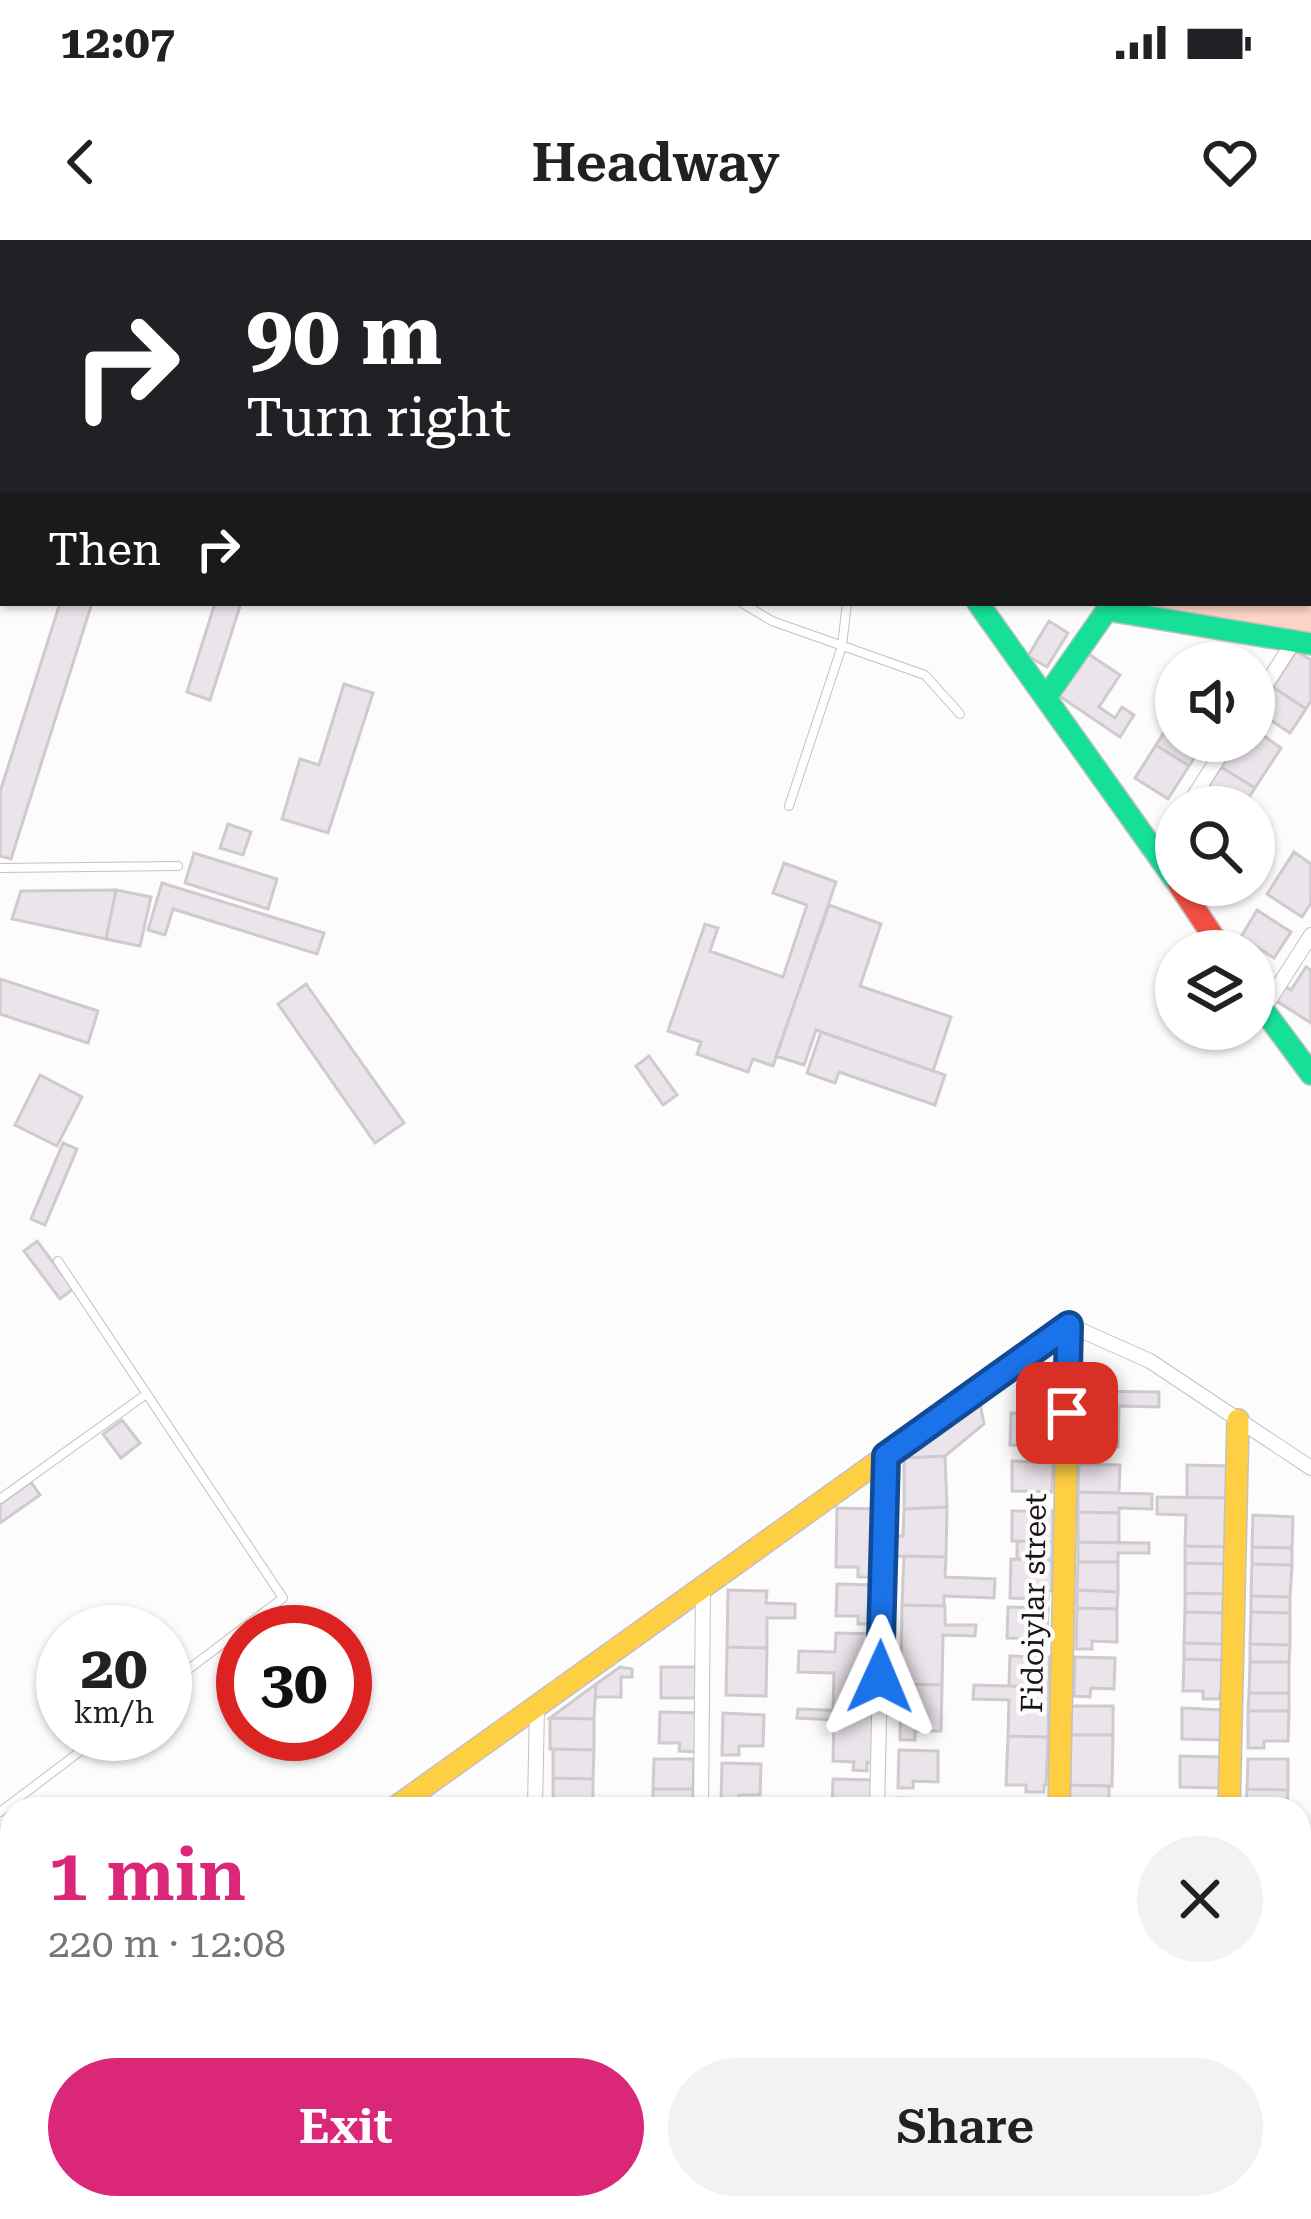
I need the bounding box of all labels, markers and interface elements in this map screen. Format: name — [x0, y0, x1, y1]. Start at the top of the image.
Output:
text: 12:07 — [60, 16, 175, 69]
icon: back — [48, 129, 114, 195]
icon: heart — [1197, 129, 1263, 195]
text: Headway — [531, 131, 780, 194]
text: 90 m — [246, 286, 442, 384]
icon: right — [48, 288, 204, 444]
text: Turn right — [246, 386, 511, 449]
icon: right — [185, 516, 251, 582]
text: Then — [48, 523, 161, 576]
map controls — [1155, 642, 1275, 1050]
button: sound — [1155, 642, 1275, 762]
button: search — [1155, 786, 1275, 906]
button: layers — [1155, 930, 1275, 1050]
pin — [1016, 1362, 1118, 1464]
icon: arrive — [1034, 1380, 1100, 1446]
street label: Fidoiylar street — [1014, 1493, 1053, 1713]
speed limit sign: 30 — [216, 1605, 372, 1761]
position arrow — [817, 1614, 943, 1740]
text: 20 — [80, 1632, 148, 1703]
text: km/h — [74, 1695, 154, 1730]
text: 1 min — [48, 1833, 246, 1918]
button: close — [1137, 1836, 1263, 1962]
text: 220 m · 12:08 — [48, 1921, 286, 1967]
button: Exit — [48, 2058, 644, 2196]
button: Share — [668, 2058, 1263, 2196]

